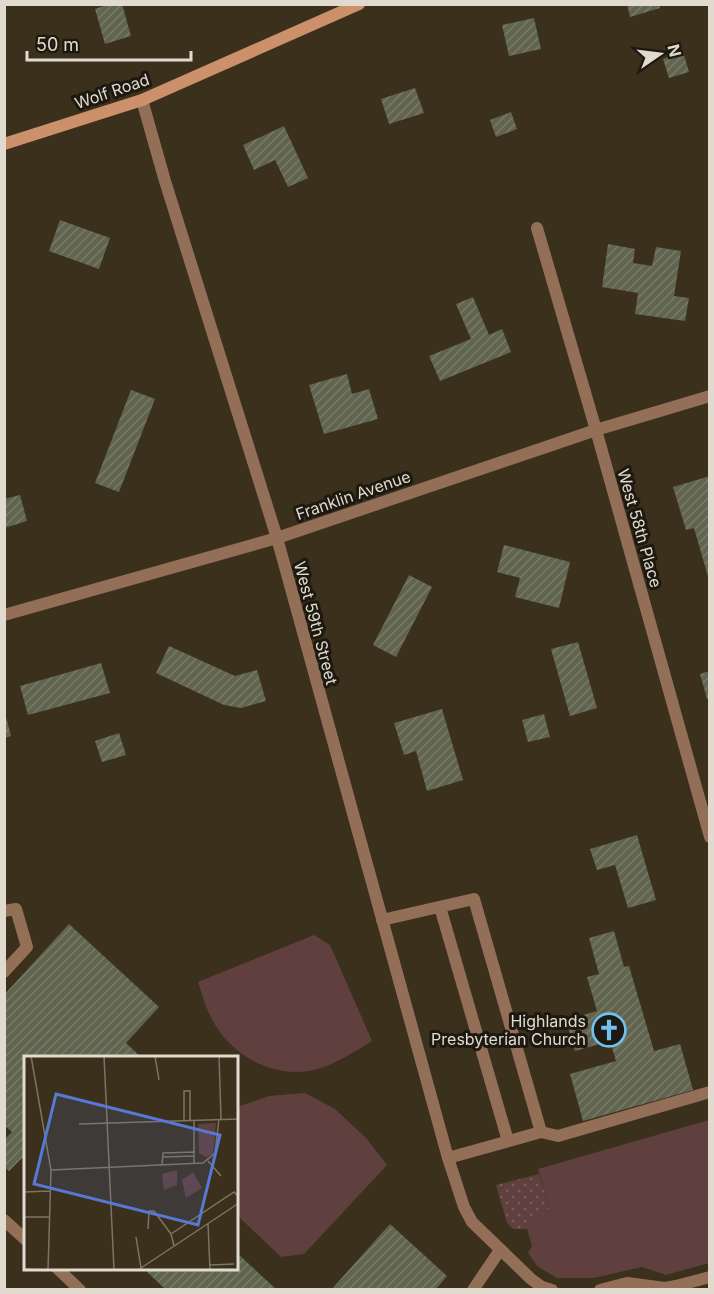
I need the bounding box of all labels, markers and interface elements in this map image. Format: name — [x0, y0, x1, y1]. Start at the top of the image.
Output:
scale bar — [27, 24, 190, 62]
north arrow — [630, 24, 690, 84]
text: 50 m — [36, 34, 79, 55]
text: N — [663, 42, 686, 59]
street label: Wolf Road — [72, 69, 152, 113]
street label: Franklin Avenue — [293, 466, 413, 524]
street label: West 58th Place — [613, 466, 667, 590]
street label: West 59th Street — [290, 559, 342, 687]
place label: Highlands Presbyterian Church — [431, 1011, 586, 1049]
church icon: Highlands Presbyterian Church — [591, 1012, 627, 1048]
inset map — [24, 1056, 238, 1270]

